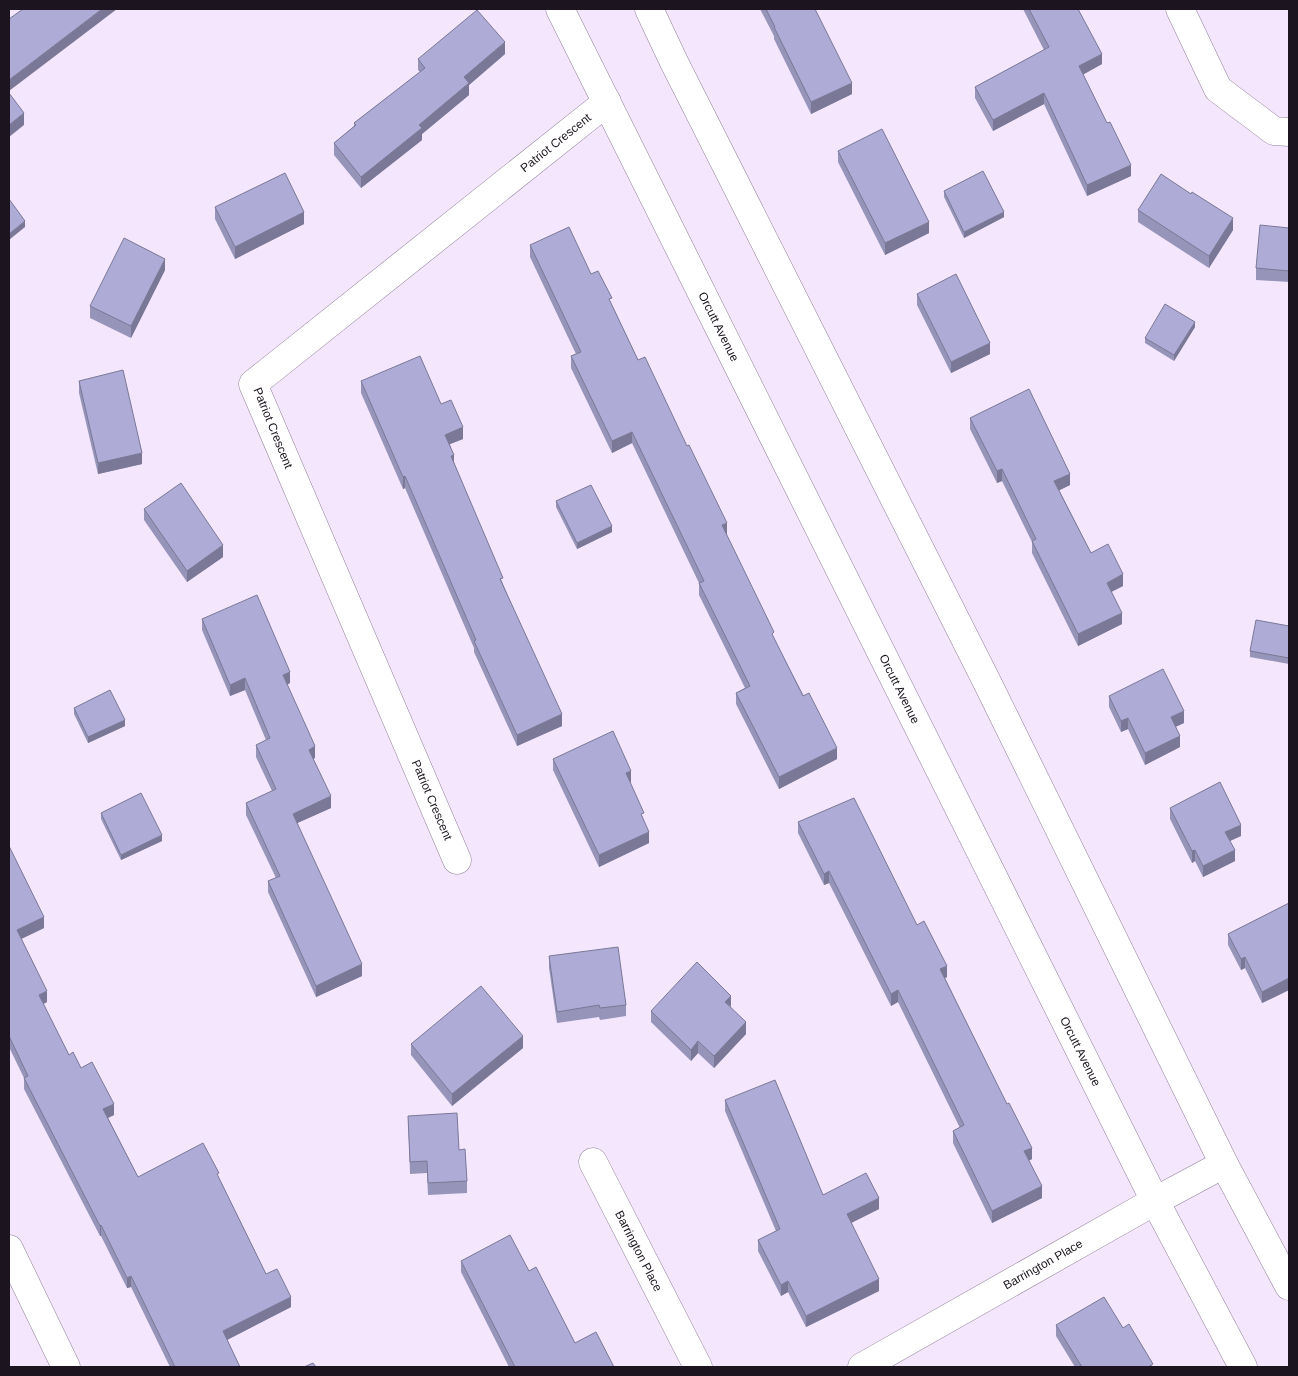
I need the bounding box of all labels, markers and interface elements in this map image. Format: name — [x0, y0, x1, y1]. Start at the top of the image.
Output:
street label: Patriot Crescent — [518, 110, 594, 175]
street label: Orcutt Avenue — [695, 290, 742, 364]
street label: Patriot Crescent — [250, 385, 296, 471]
street label: Orcutt Avenue — [876, 652, 923, 726]
street label: Patriot Crescent — [409, 758, 456, 843]
street label: Orcutt Avenue — [1057, 1014, 1104, 1089]
street label: Barrington Place — [612, 1208, 665, 1294]
street label: Barrington Place — [1001, 1236, 1085, 1292]

